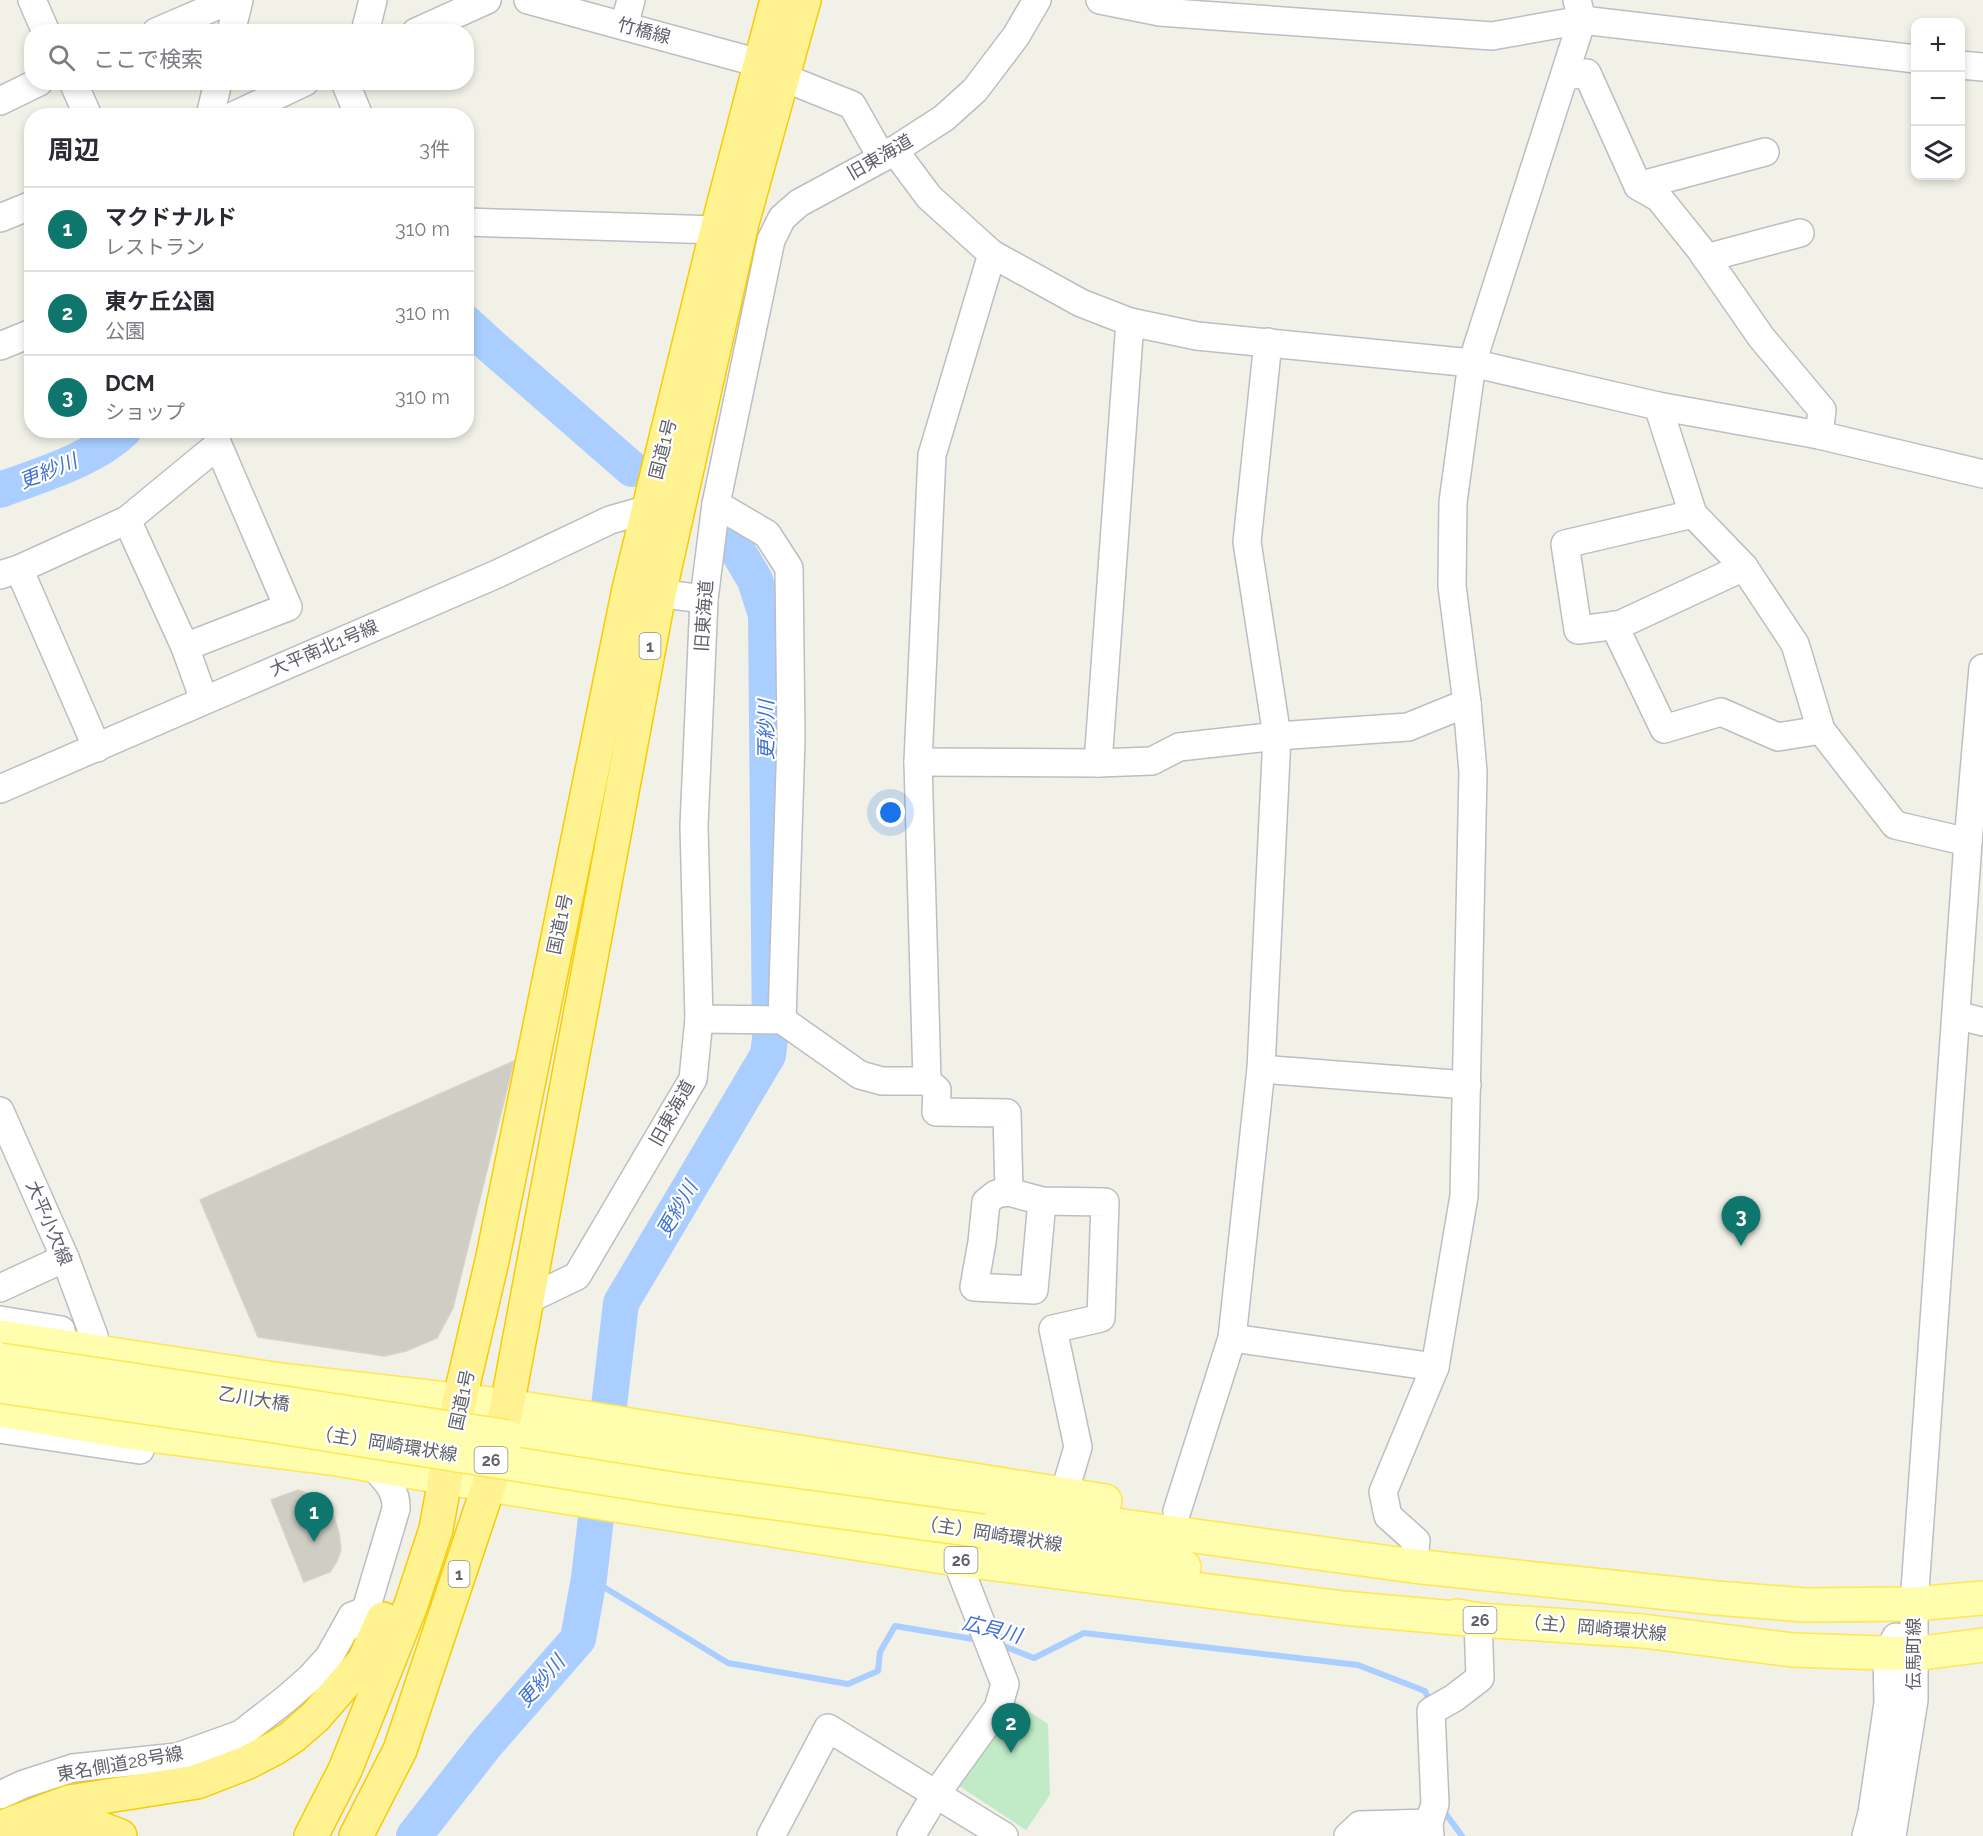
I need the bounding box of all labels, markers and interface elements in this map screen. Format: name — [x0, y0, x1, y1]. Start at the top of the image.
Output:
street label: 竹橋線 — [615, 13, 673, 48]
map controls — [1911, 18, 1965, 180]
button: + — [1911, 18, 1965, 72]
search box — [24, 24, 474, 90]
icon: search — [45, 41, 78, 74]
text: ここで検索 — [93, 46, 203, 72]
button: − — [1911, 72, 1965, 126]
button: layers — [1911, 126, 1965, 180]
street label: 旧東海道 — [843, 129, 916, 184]
text: 周辺 — [48, 135, 100, 165]
text: 3件 — [419, 137, 450, 161]
text: マクドナルド — [105, 204, 237, 230]
text: 1 — [63, 217, 72, 241]
text: 310 m — [395, 217, 450, 241]
text: レストラン — [105, 235, 205, 259]
text: 東ケ丘公園 — [105, 288, 215, 314]
text: 2 — [62, 301, 73, 325]
text: 310 m — [395, 301, 450, 325]
text: 公園 — [105, 319, 145, 343]
text: DCM — [105, 370, 155, 396]
text: 3 — [62, 385, 73, 409]
text: 310 m — [395, 385, 450, 409]
text: ショップ — [105, 400, 185, 424]
street label: 国道1号 — [645, 416, 680, 481]
water label: 更紗川 — [16, 448, 82, 493]
street label: 旧東海道 — [691, 579, 716, 653]
street label: 大平南北1号線 — [266, 615, 381, 680]
road number: 1 — [640, 633, 660, 659]
water label: 更紗川 — [754, 698, 778, 760]
your location — [876, 798, 905, 827]
street label: 国道1号 — [543, 892, 576, 956]
street label: 旧東海道 — [645, 1076, 698, 1149]
water label: 更紗川 — [652, 1175, 703, 1241]
street label: 大平小欠線 — [22, 1177, 77, 1268]
pin: 3 — [1722, 1196, 1760, 1246]
street label: 国道1号 — [445, 1368, 478, 1432]
street label: 乙川大橋 — [217, 1383, 291, 1415]
street label: （主）岡崎環状線 — [313, 1422, 459, 1465]
road number: 26 — [474, 1447, 508, 1473]
pin: 1 — [294, 1492, 334, 1542]
street label: （主）岡崎環状線 — [918, 1512, 1064, 1555]
road number: 26 — [944, 1547, 978, 1573]
road number: 1 — [448, 1561, 470, 1587]
road number: 26 — [1464, 1607, 1496, 1633]
water label: 広貝川 — [960, 1610, 1026, 1648]
street label: （主）岡崎環状線 — [1522, 1611, 1668, 1644]
street label: 伝馬町線 — [1903, 1618, 1924, 1690]
water label: 更紗川 — [512, 1649, 571, 1712]
pin: 2 — [992, 1704, 1030, 1753]
street label: 東名側道28号線 — [55, 1742, 185, 1785]

